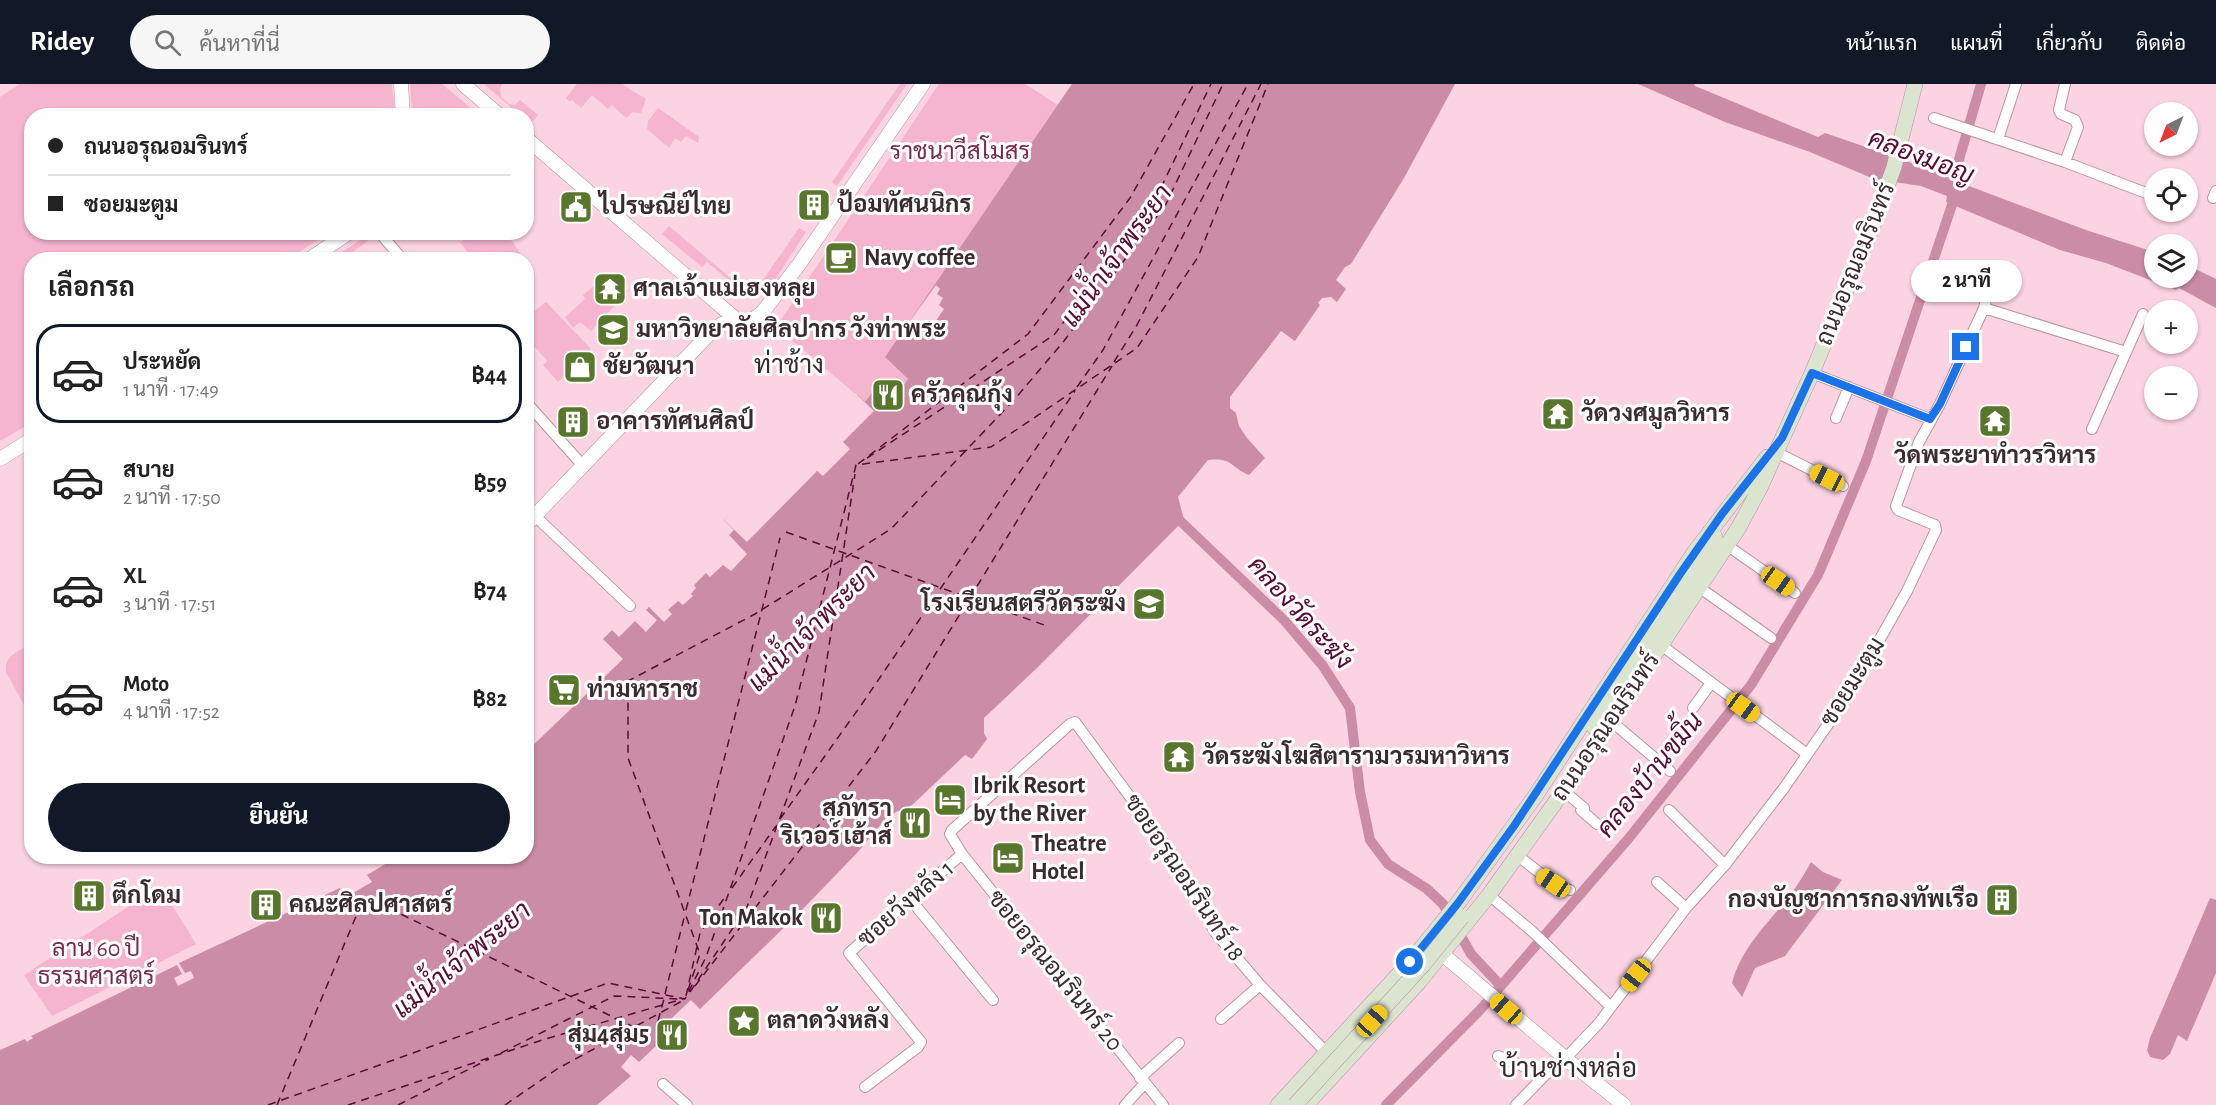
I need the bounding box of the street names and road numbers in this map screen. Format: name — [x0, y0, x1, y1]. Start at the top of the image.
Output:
street label: ถนนอรุณอมรินทร์ — [1808, 177, 1902, 350]
street label: ซอยมะตูม — [1816, 633, 1893, 733]
street label: ถนนอรุณอมรินทร์ — [1543, 646, 1667, 807]
street label: ซอยอรุณอมรินทร์ 18 — [1117, 788, 1253, 967]
street label: ซอยวังหลัง 1 — [852, 854, 958, 952]
street label: ซอยอรุณอมรินทร์ 20 — [981, 883, 1131, 1058]

